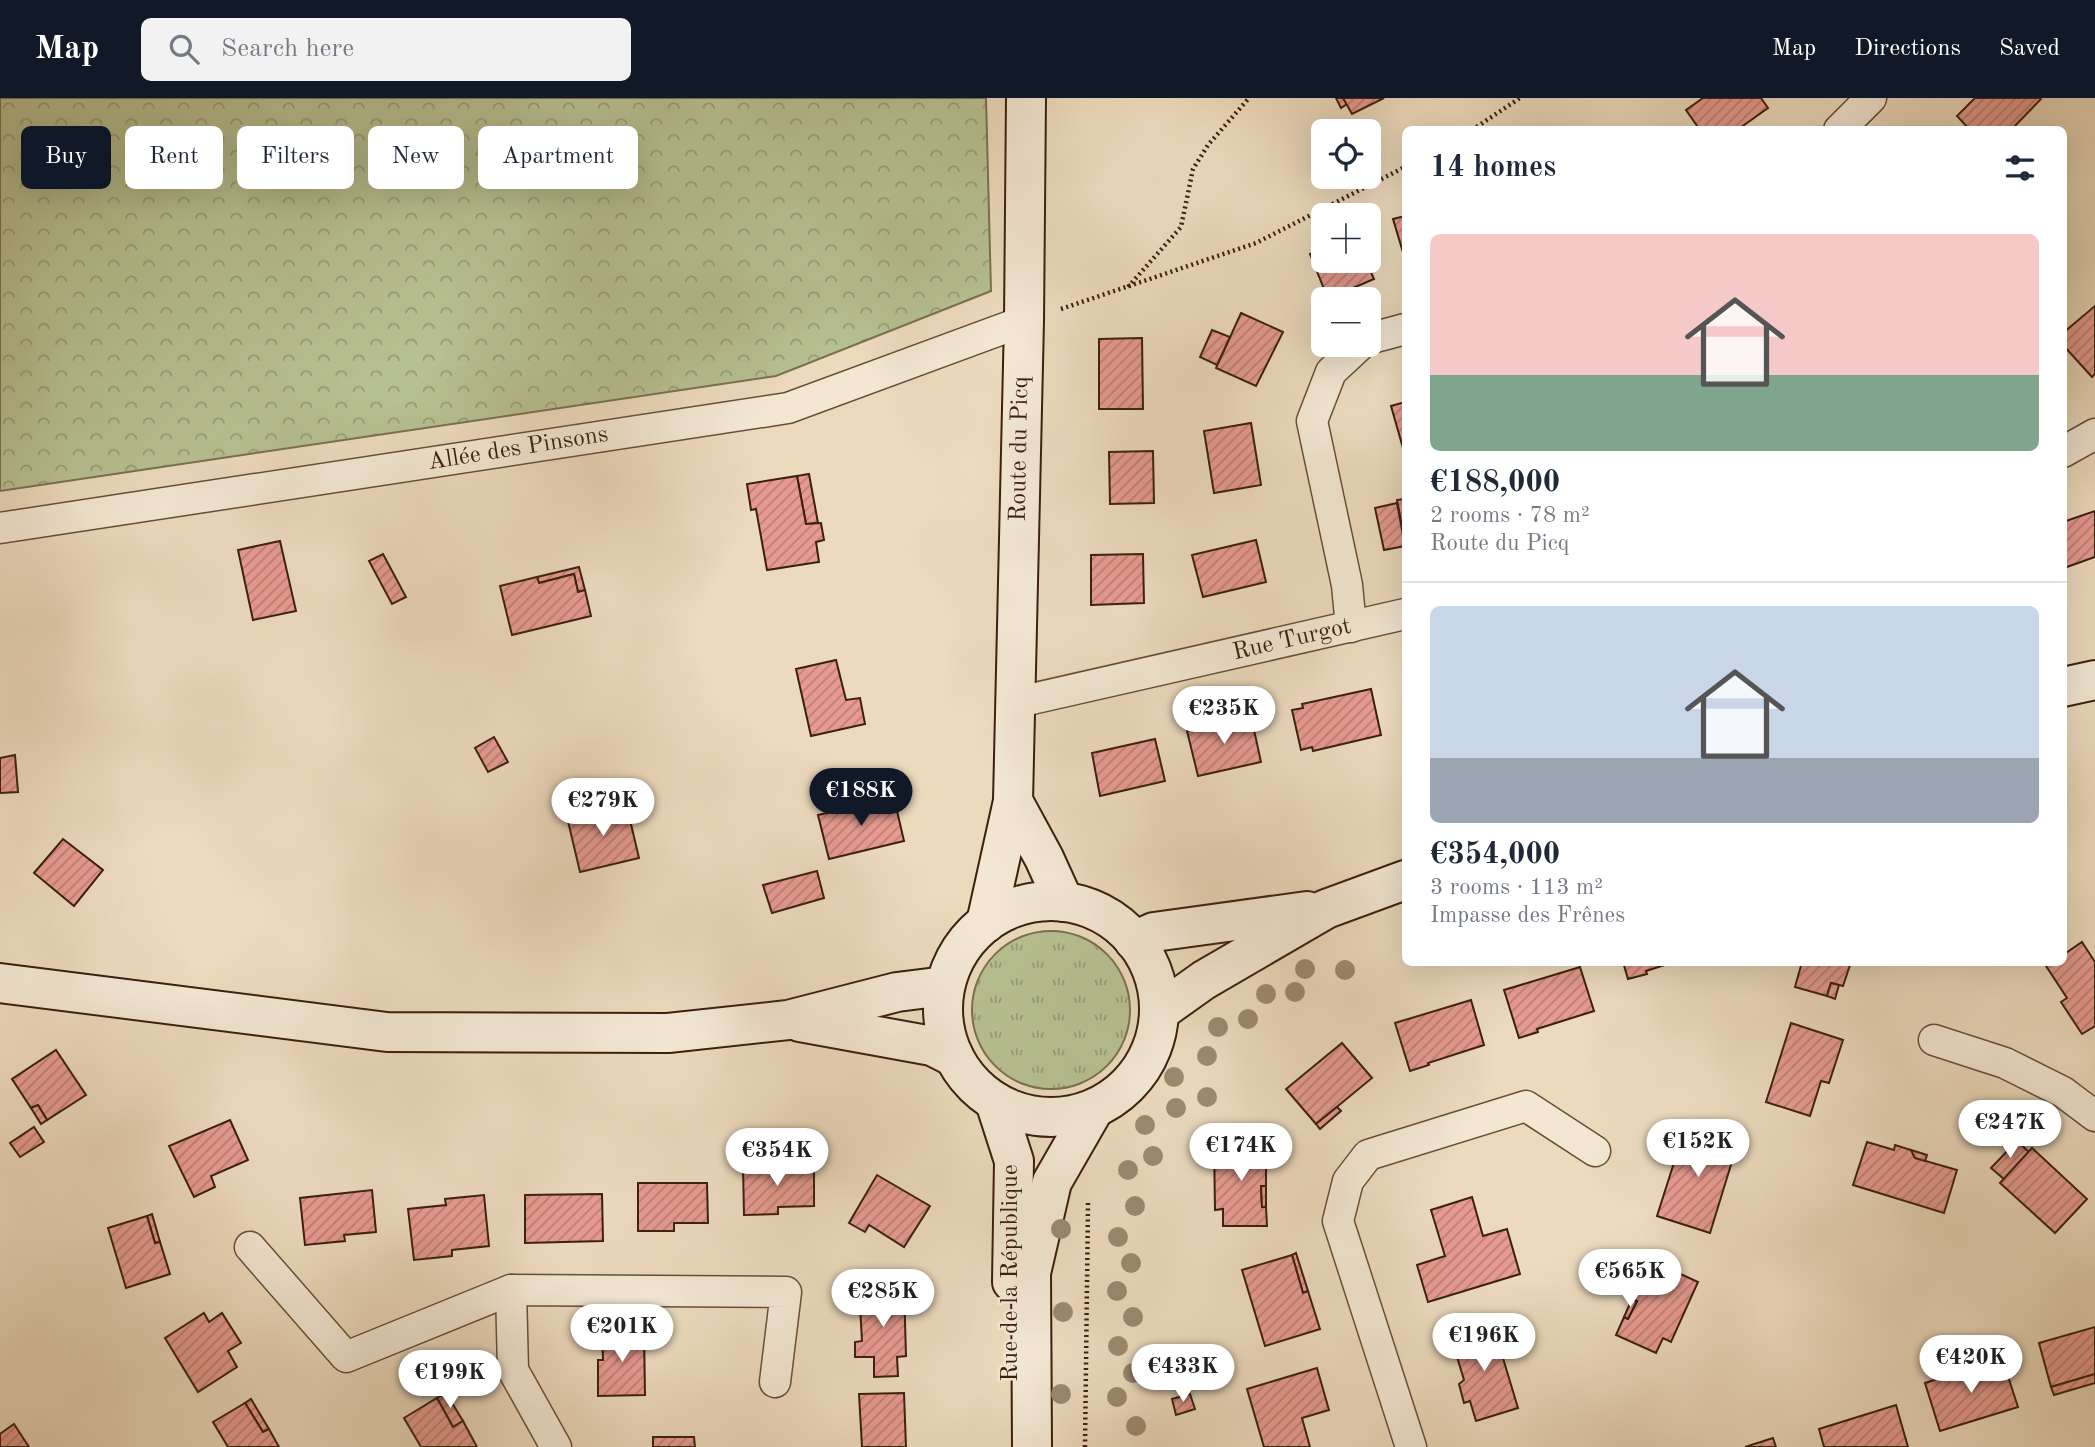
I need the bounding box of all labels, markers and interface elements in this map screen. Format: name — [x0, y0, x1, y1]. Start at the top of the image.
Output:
search box — [141, 18, 631, 81]
icon: search — [165, 30, 203, 68]
text: Map — [35, 33, 99, 66]
text: Search here — [221, 36, 354, 62]
text: Map — [1772, 37, 1816, 61]
text: Directions — [1854, 37, 1961, 61]
text: Saved — [1999, 37, 2060, 61]
map controls — [1311, 119, 1381, 357]
button: locate — [1311, 119, 1381, 189]
chip: Buy — [21, 126, 111, 189]
chip: Rent — [125, 126, 223, 189]
chip: Filters — [237, 126, 354, 189]
chip: New — [368, 126, 464, 189]
chip: Apartment — [478, 126, 638, 189]
icon: filters — [2001, 149, 2039, 187]
text: 14 homes — [1430, 153, 1556, 183]
button: + — [1311, 203, 1381, 273]
icon: home — [1672, 279, 1798, 405]
button: − — [1311, 287, 1381, 357]
street label: Route du Picq — [1007, 376, 1033, 522]
street label: Allée des Pinsons — [426, 423, 610, 475]
text: €188,000 — [1430, 468, 1560, 498]
text: 2 rooms · 78 m² — [1430, 504, 1590, 527]
text: Route du Picq — [1430, 532, 1569, 555]
street label: Rue Turgot — [1230, 615, 1354, 665]
icon: home — [1672, 651, 1798, 777]
pin: €235K — [1175, 686, 1273, 746]
text: €235K — [1188, 697, 1260, 720]
pin: €188K — [812, 768, 910, 828]
pin: €279K — [554, 778, 652, 838]
text: €188K — [825, 779, 897, 802]
text: €279K — [567, 789, 639, 812]
text: €354,000 — [1430, 840, 1560, 870]
text: 3 rooms · 113 m² — [1430, 876, 1603, 899]
text: Impasse des Frênes — [1430, 904, 1625, 927]
pin: €247K — [1961, 1100, 2059, 1160]
text: €247K — [1974, 1111, 2046, 1134]
pin: €152K — [1649, 1119, 1747, 1179]
pin: €174K — [1192, 1124, 1290, 1183]
pin: €354K — [728, 1128, 826, 1188]
text: €152K — [1662, 1130, 1734, 1153]
text: €174K — [1205, 1134, 1277, 1157]
text: €354K — [741, 1139, 813, 1162]
street label: Rue de la République — [999, 1164, 1023, 1382]
pin: €565K — [1581, 1250, 1679, 1309]
text: €565K — [1594, 1260, 1666, 1283]
pin: €285K — [834, 1270, 932, 1329]
text: €285K — [847, 1280, 919, 1303]
pin: €201K — [573, 1304, 671, 1364]
pin: €196K — [1435, 1314, 1533, 1373]
text: €201K — [586, 1315, 658, 1338]
text: €196K — [1448, 1324, 1520, 1347]
pin: €420K — [1922, 1336, 2020, 1395]
pin: €433K — [1134, 1344, 1232, 1404]
text: €420K — [1935, 1346, 2007, 1369]
pin: €199K — [401, 1350, 499, 1410]
text: €433K — [1147, 1355, 1219, 1378]
text: €199K — [414, 1361, 486, 1384]

